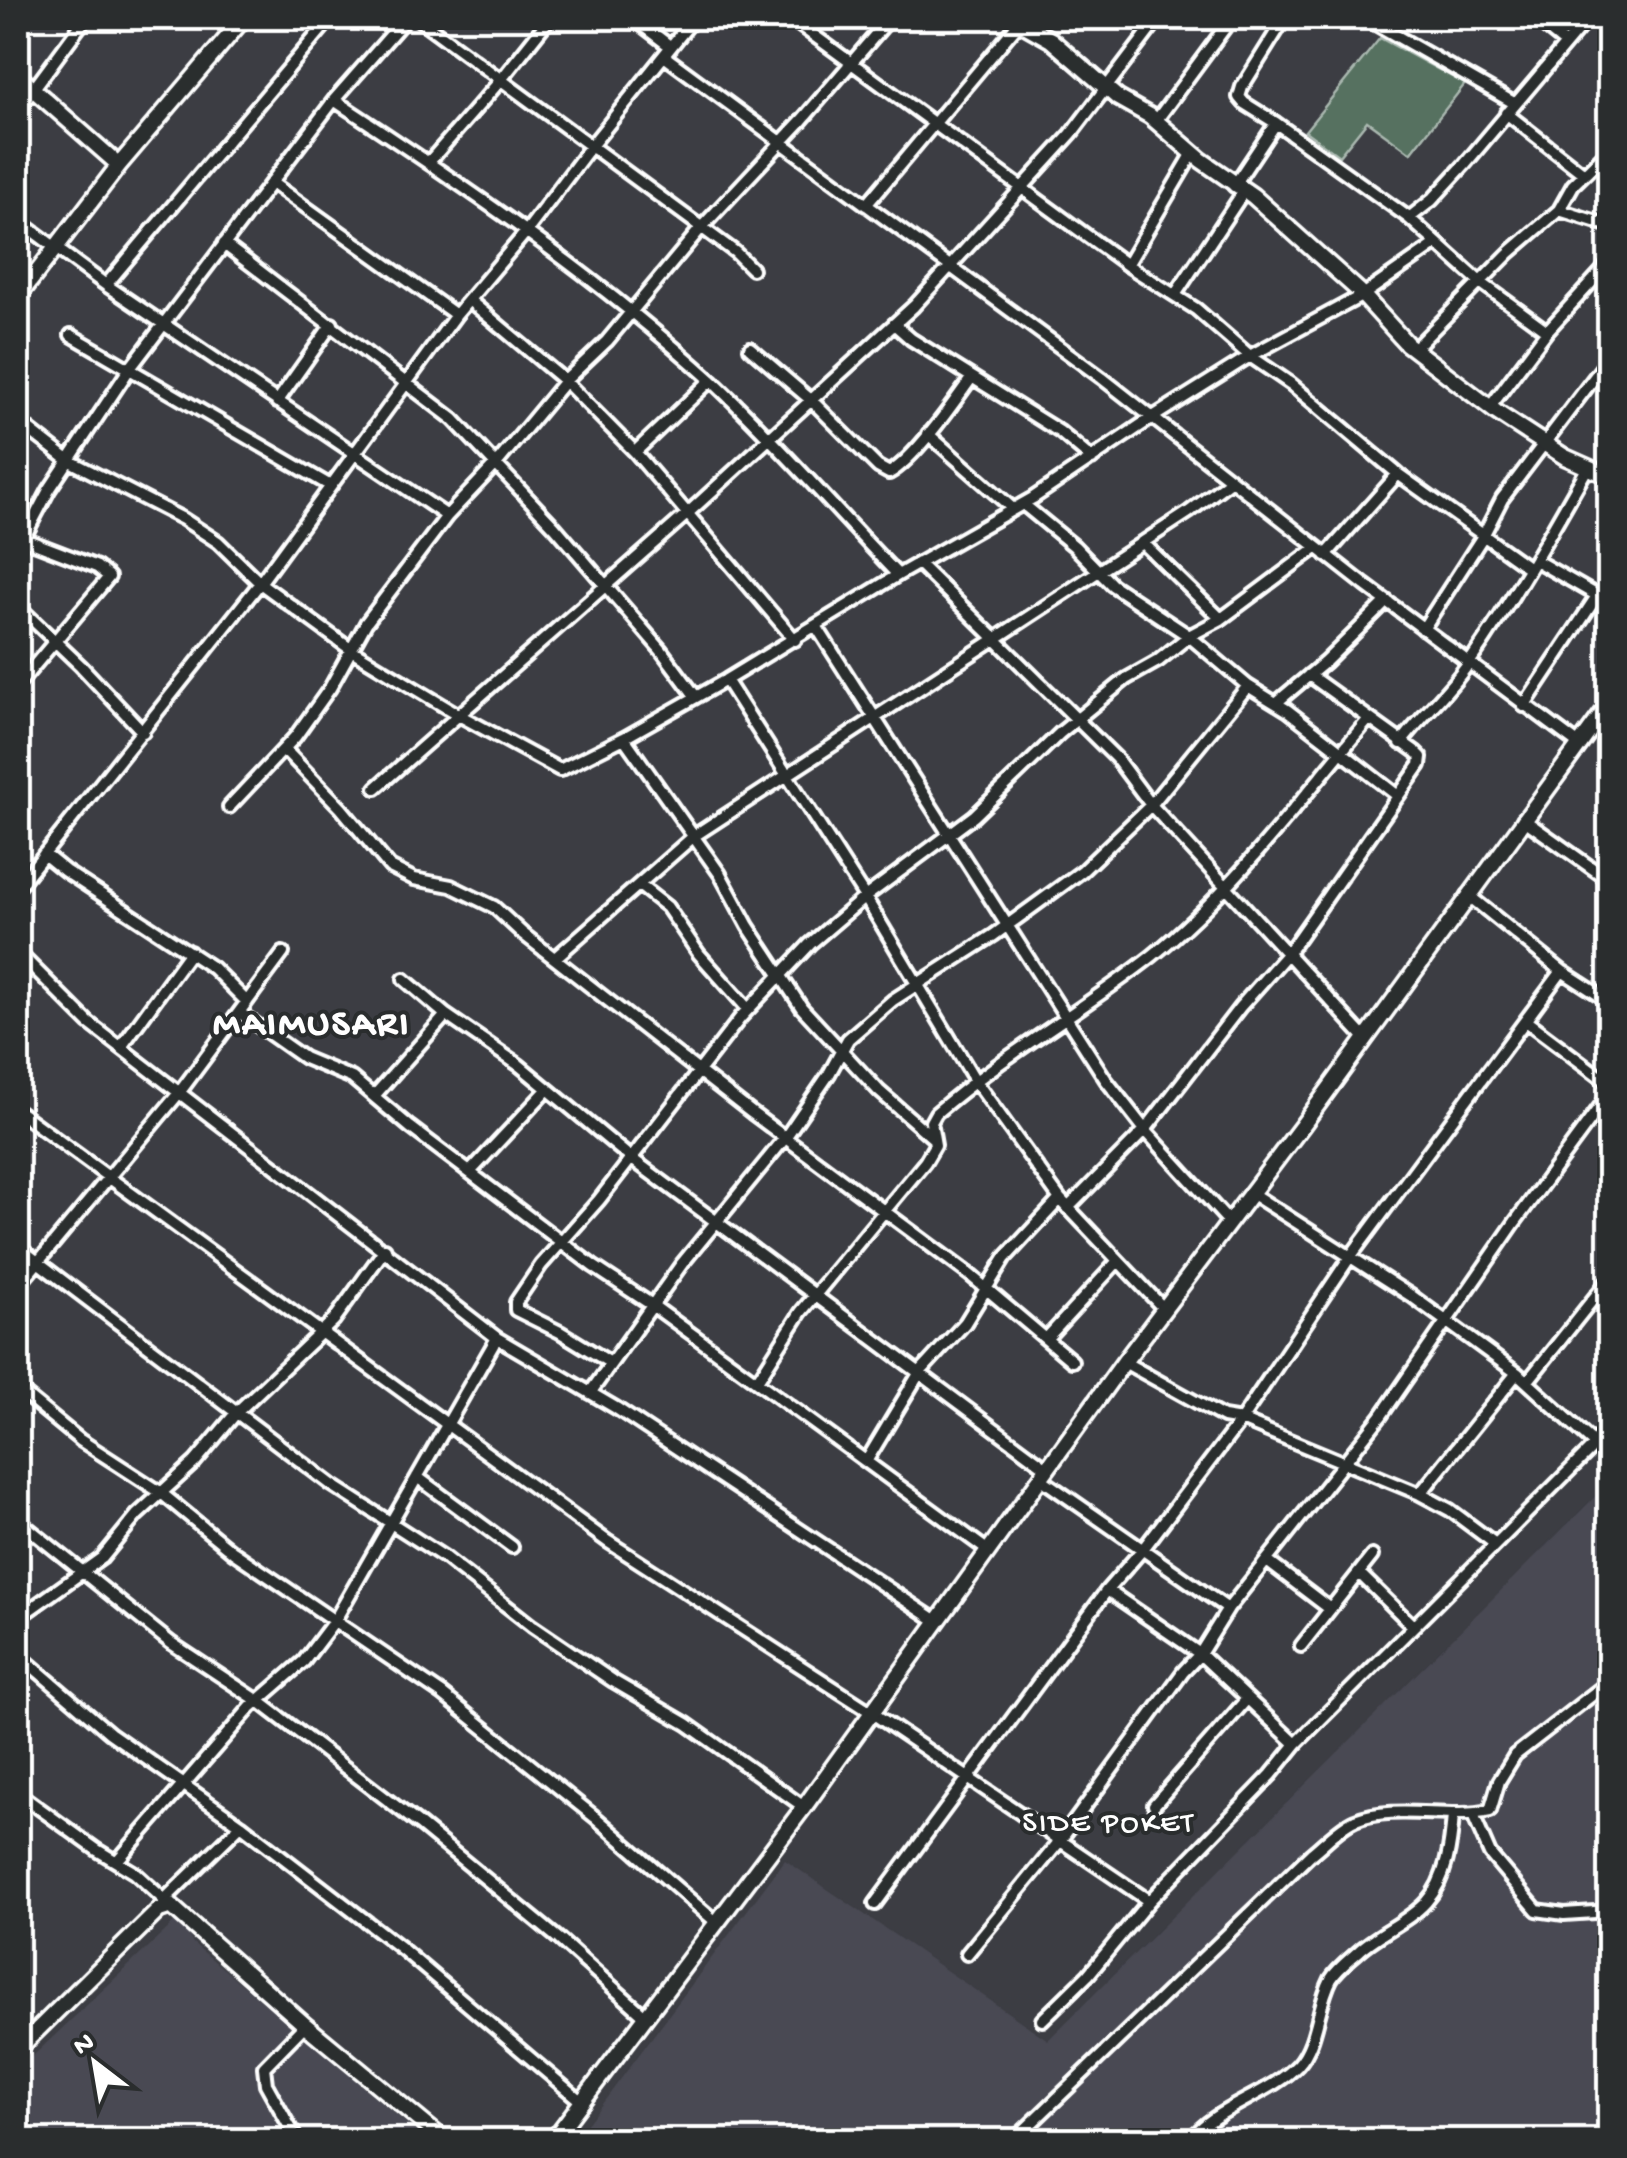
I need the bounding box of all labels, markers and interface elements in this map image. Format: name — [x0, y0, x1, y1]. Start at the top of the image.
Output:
district label: MAIMUSARI — [213, 1004, 411, 1048]
district label: SIDE POKET — [1023, 1808, 1195, 1843]
north arrow — [45, 2013, 145, 2113]
text: N — [68, 2027, 101, 2064]

